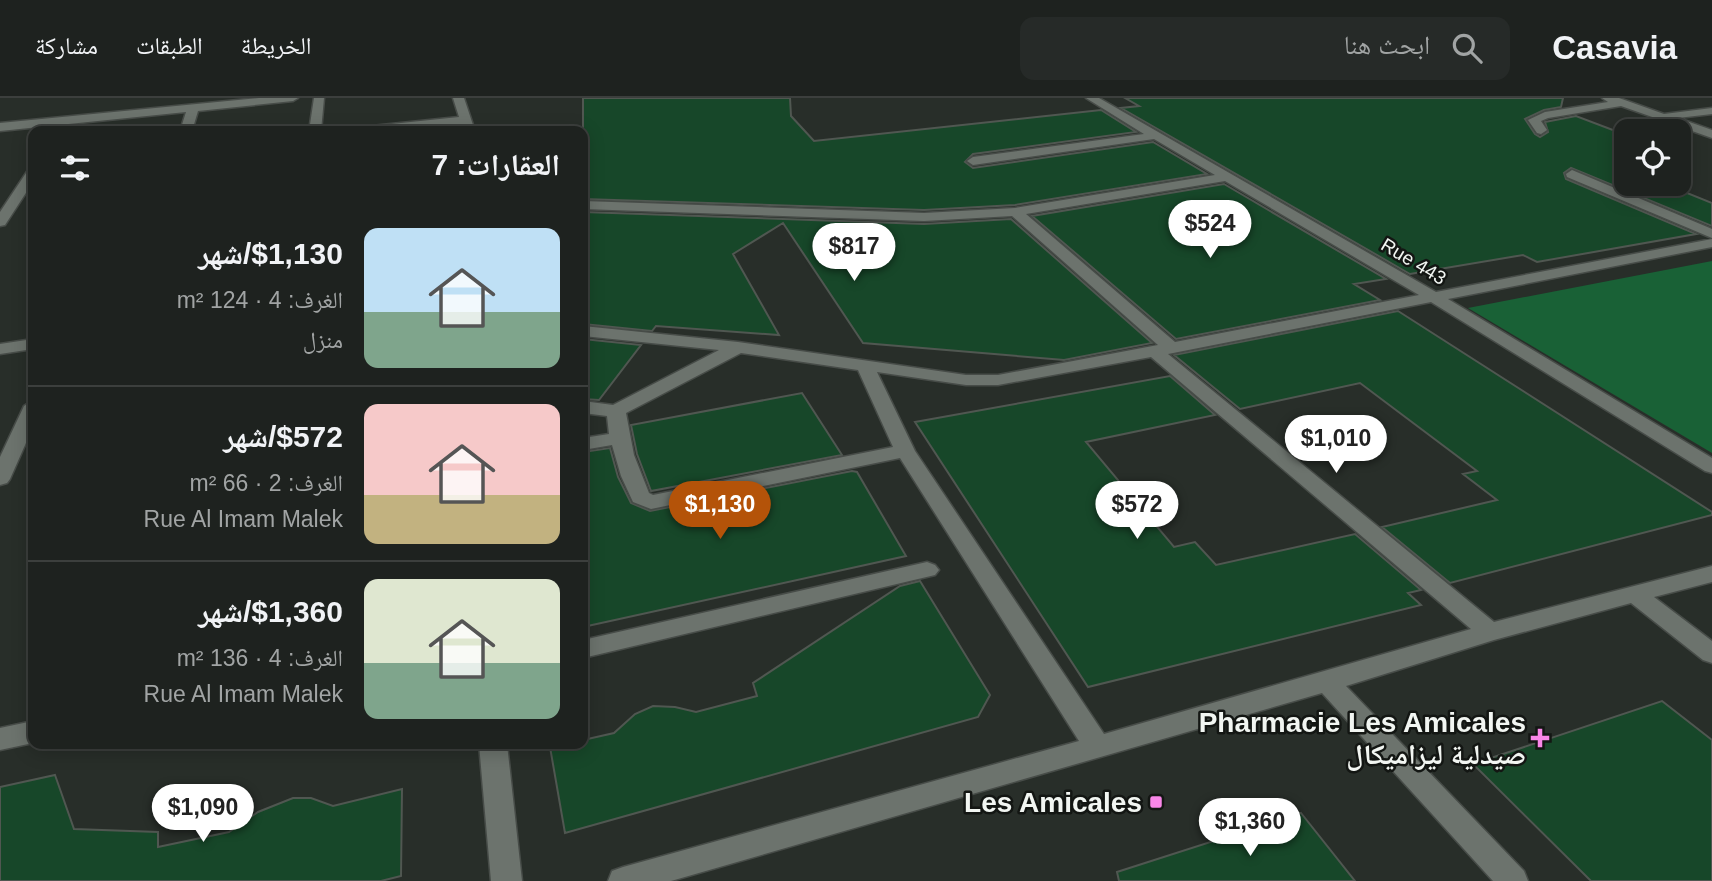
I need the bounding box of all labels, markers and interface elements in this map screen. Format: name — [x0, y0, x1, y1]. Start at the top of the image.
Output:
search box — [1020, 17, 1510, 80]
icon: search — [1448, 29, 1486, 67]
text: Casavia — [1552, 29, 1677, 66]
text: ابحث هنا — [1344, 30, 1430, 60]
text: مشاركة — [35, 32, 98, 59]
text: الطبقات — [136, 32, 203, 59]
text: الخريطة — [241, 32, 311, 59]
map controls — [1614, 119, 1691, 196]
button: locate — [1614, 119, 1691, 196]
text: العقارات: 7 — [432, 148, 560, 181]
icon: filters — [56, 149, 94, 187]
pin: $524 — [1169, 200, 1251, 260]
text: $524 — [1184, 210, 1236, 236]
pin: $817 — [813, 223, 895, 283]
text: $817 — [828, 233, 880, 259]
street label: Rue 443 — [1378, 234, 1450, 289]
text: $1,130/شهر — [198, 237, 343, 270]
icon: home — [420, 256, 504, 340]
text: الغرف: 4 · 124 m² — [177, 287, 343, 313]
text: منزل — [303, 327, 343, 353]
pin: $1,010 — [1279, 416, 1393, 475]
text: $572/شهر — [223, 420, 343, 453]
text: $1,010 — [1301, 425, 1371, 451]
icon: home — [420, 432, 504, 516]
text: الغرف: 2 · 66 m² — [189, 470, 343, 496]
pin: $1,130 — [663, 482, 777, 541]
pin: $572 — [1096, 482, 1178, 541]
text: $1,130 — [685, 491, 755, 517]
text: $572 — [1111, 491, 1163, 517]
text: Rue Al Imam Malek — [144, 506, 343, 532]
text: $1,360/شهر — [198, 595, 343, 628]
icon: home — [420, 607, 504, 691]
text: الغرف: 4 · 136 m² — [177, 645, 343, 671]
text: Rue Al Imam Malek — [144, 681, 343, 707]
place label: Pharmacie Les Amicales صيدلية ليزاميكال — [1199, 707, 1526, 771]
marker: Pharmacie Les Amicales صيدلية ليزاميكال — [1532, 730, 1548, 746]
pin: $1,090 — [146, 784, 260, 844]
place label: Les Amicales — [964, 787, 1142, 818]
text: $1,090 — [168, 794, 238, 820]
marker: Les Amicales — [1148, 794, 1164, 810]
pin: $1,360 — [1193, 798, 1307, 858]
text: $1,360 — [1215, 808, 1285, 834]

